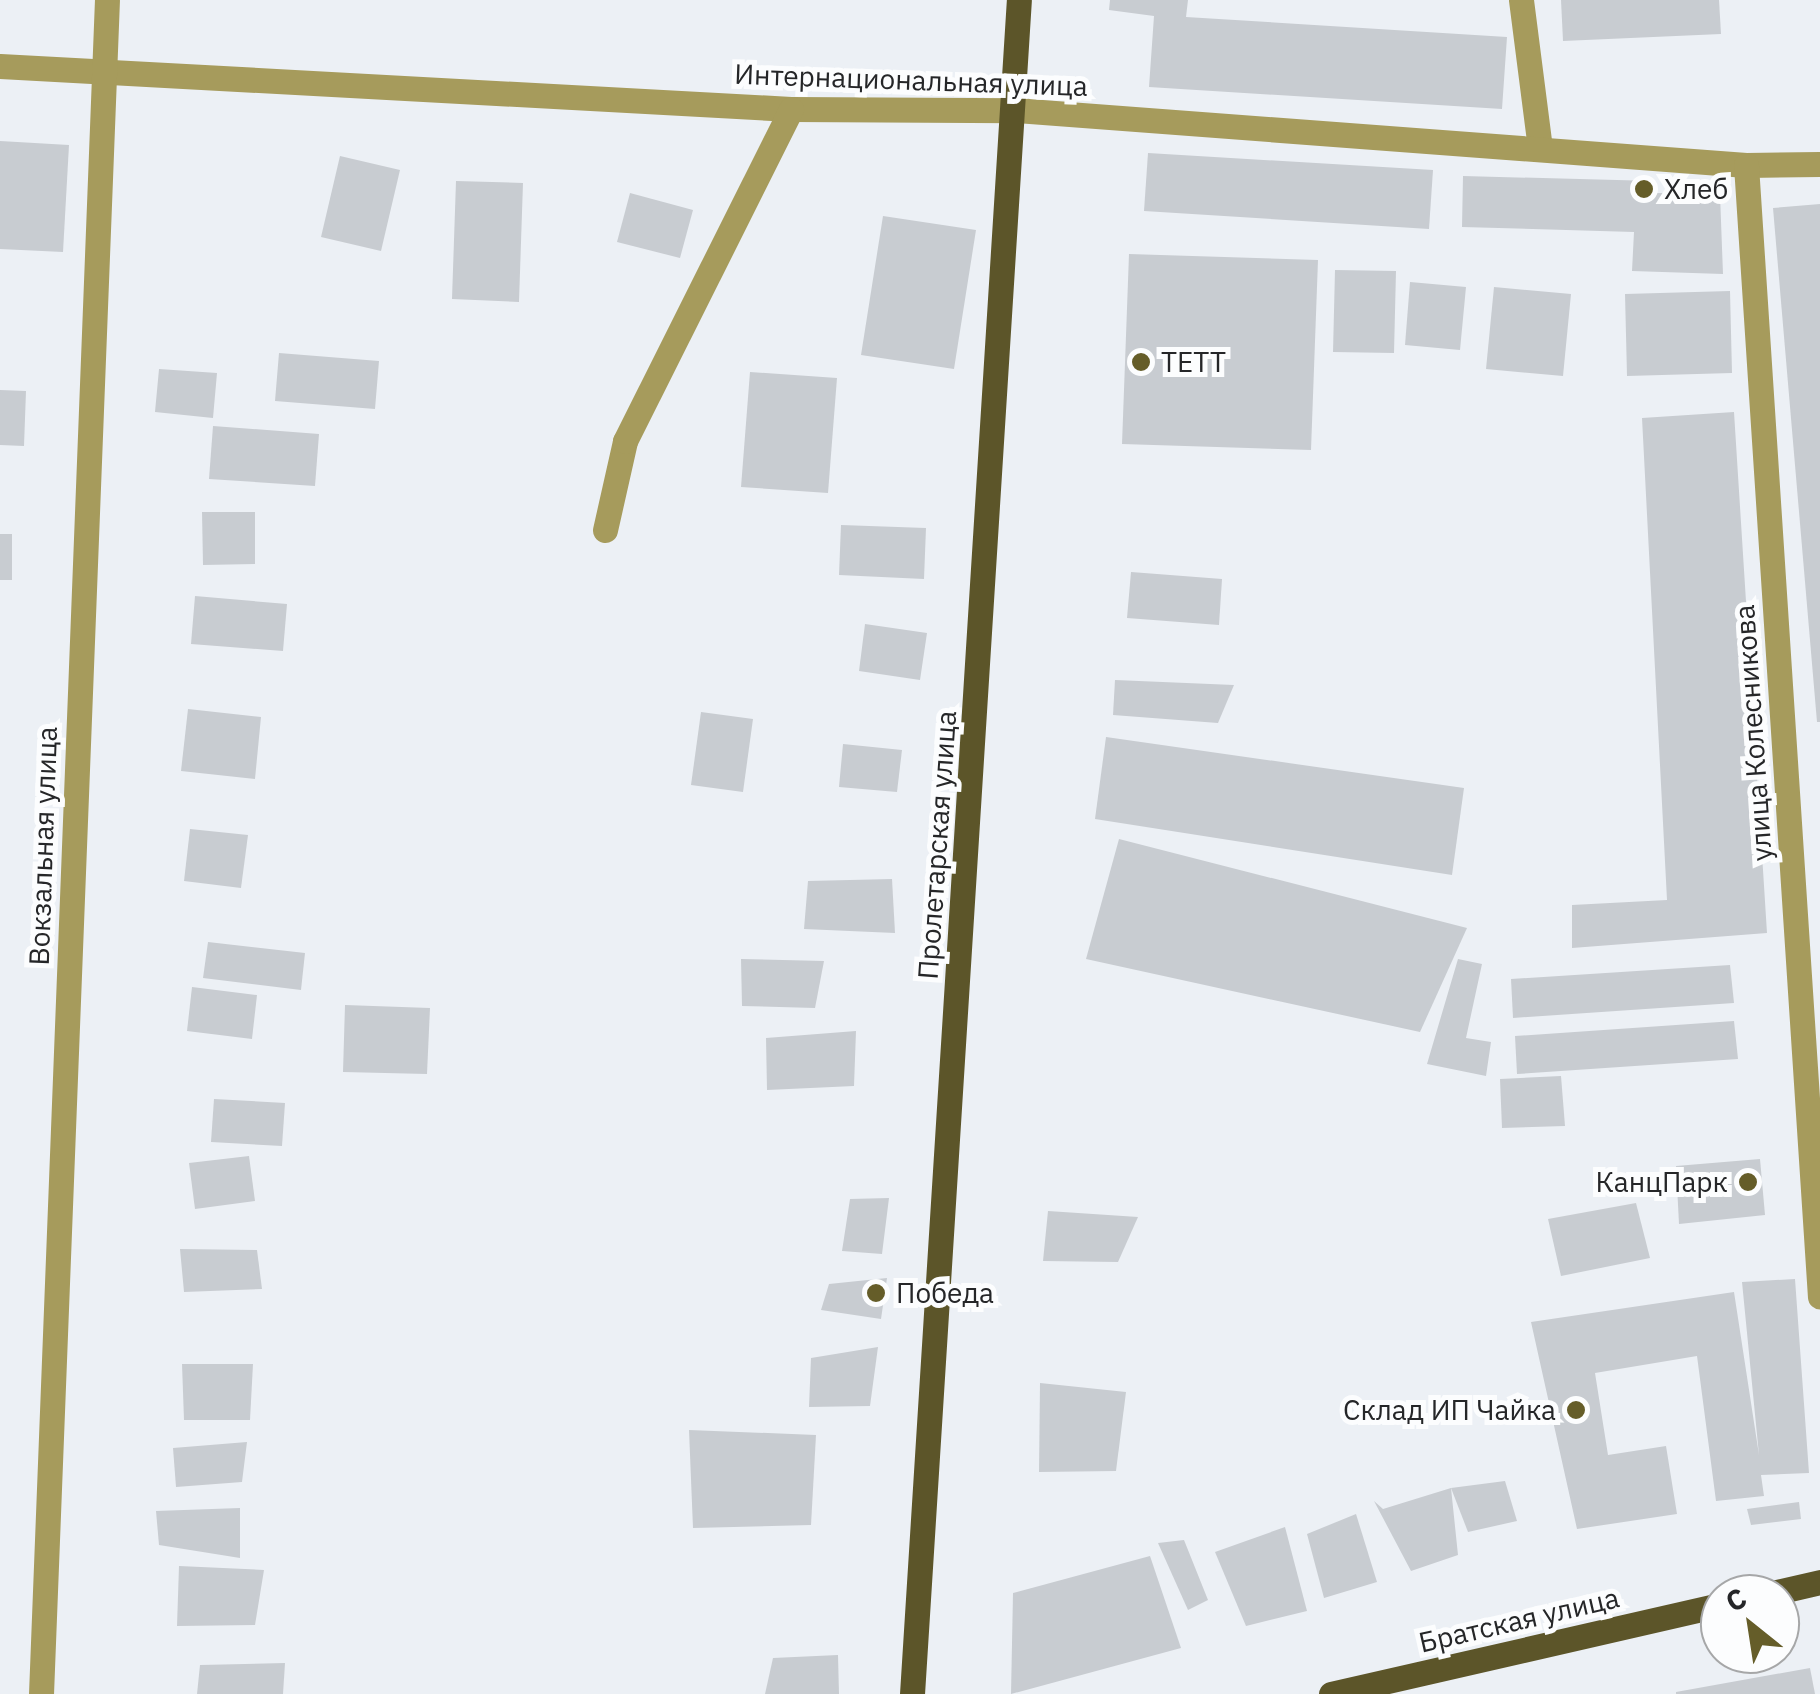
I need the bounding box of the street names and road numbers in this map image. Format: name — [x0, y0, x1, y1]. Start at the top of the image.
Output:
street label: Интернациональная улица — [734, 57, 1088, 103]
street label: улица Колесникова — [1727, 604, 1779, 862]
street label: Пролетарская улица — [911, 709, 963, 981]
street label: Вокзальная улица — [22, 726, 64, 966]
street label: Братская улица — [1416, 1581, 1622, 1659]

